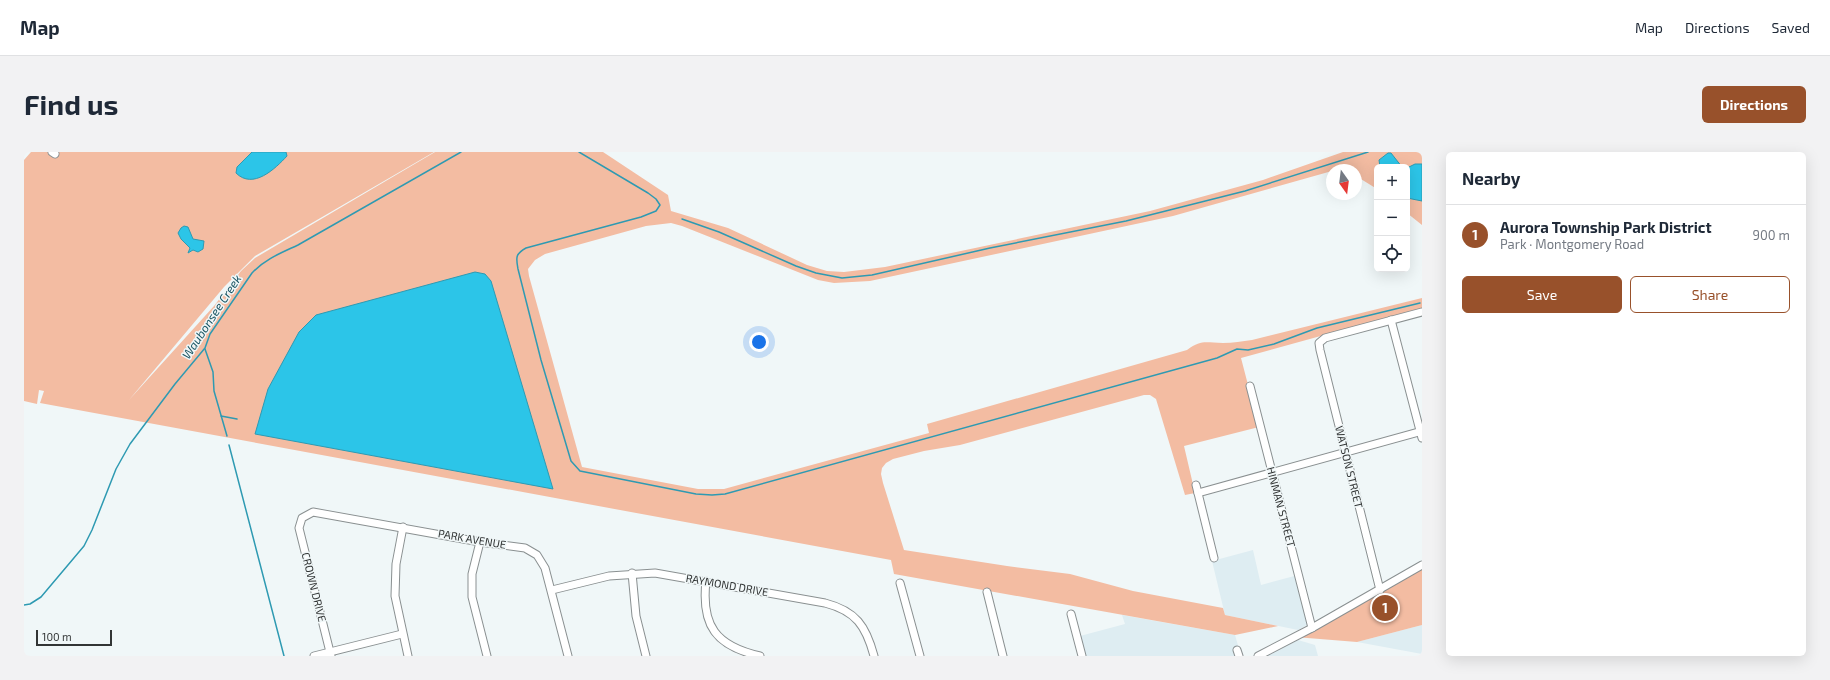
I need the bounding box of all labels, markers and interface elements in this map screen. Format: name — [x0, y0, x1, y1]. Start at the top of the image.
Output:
text: Map — [20, 16, 60, 39]
text: Map — [1635, 19, 1663, 36]
text: Directions — [1685, 19, 1750, 36]
text: Saved — [1772, 19, 1810, 36]
button: Directions — [1702, 86, 1806, 123]
text: Find us — [24, 87, 118, 121]
north arrow — [1326, 164, 1362, 200]
map controls — [1374, 164, 1410, 272]
button: + — [1374, 164, 1410, 200]
text: Nearby — [1462, 168, 1520, 188]
button: − — [1374, 200, 1410, 236]
text: Aurora Township Park District — [1500, 218, 1712, 236]
text: 1 — [1472, 227, 1478, 243]
text: 900 m — [1753, 227, 1790, 243]
button: locate — [1374, 236, 1410, 272]
text: Park · Montgomery Road — [1500, 236, 1644, 252]
water label: Waubonsee Creek — [179, 272, 244, 361]
button: Save — [1462, 276, 1622, 313]
button: Share — [1630, 276, 1790, 313]
your location — [749, 332, 769, 352]
street label: WATSON STREET — [1333, 424, 1366, 510]
street label: HINMAN STREET — [1264, 465, 1299, 549]
street label: PARK AVENUE — [437, 526, 507, 551]
street label: CROWN DRIVE — [300, 551, 329, 623]
street label: RAYMOND DRIVE — [685, 571, 769, 598]
pin: 1 — [1372, 593, 1398, 623]
scale bar — [36, 628, 112, 647]
text: 100 m — [42, 630, 72, 643]

